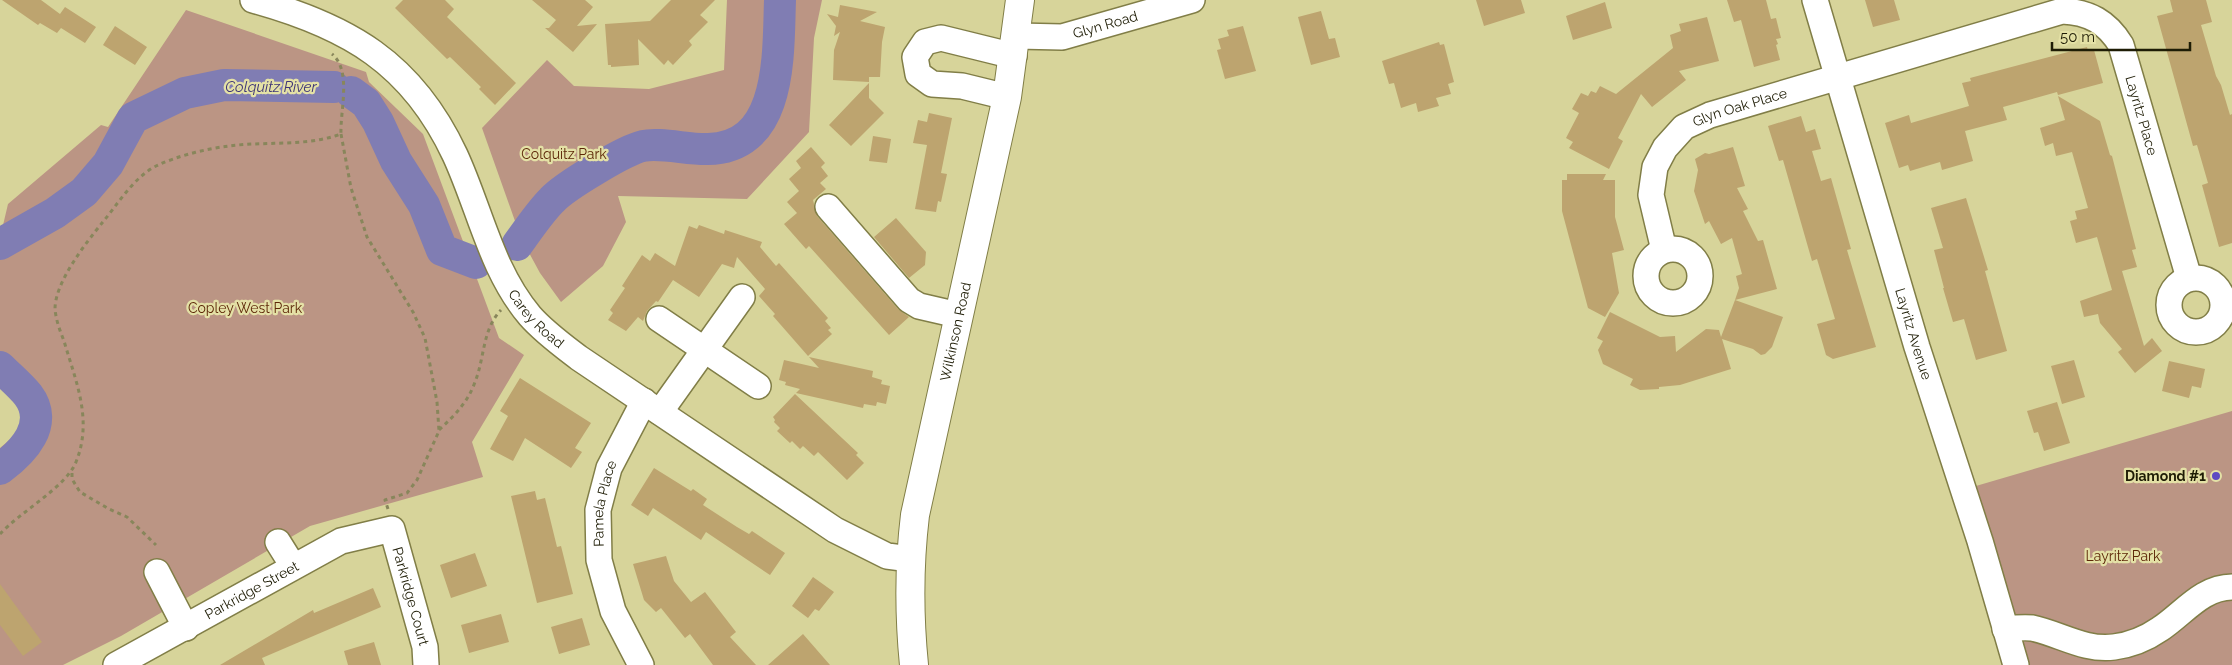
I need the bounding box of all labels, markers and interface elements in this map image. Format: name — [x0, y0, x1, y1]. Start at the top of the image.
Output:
street label: Glyn Road — [1071, 8, 1139, 41]
scale bar — [2052, 20, 2190, 52]
text: 50 m — [2060, 28, 2095, 46]
street label: Layritz Place — [2122, 74, 2161, 157]
water label: Colquitz River — [225, 78, 318, 96]
street label: Glyn Oak Place — [1690, 85, 1789, 130]
park label: Colquitz Park — [521, 146, 607, 162]
street label: Wilkinson Road — [937, 281, 974, 383]
street label: Carey Road — [505, 286, 567, 351]
street label: Layritz Avenue — [1892, 286, 1935, 382]
park label: Copley West Park — [188, 300, 303, 316]
street label: Pamela Place — [590, 457, 620, 547]
place label: Diamond #1 — [2125, 468, 2206, 484]
marker: Diamond #1 — [2210, 470, 2222, 482]
street label: Parkridge Court — [389, 545, 432, 648]
park label: Layritz Park — [2086, 548, 2161, 564]
street label: Parkridge Street — [202, 558, 302, 622]

